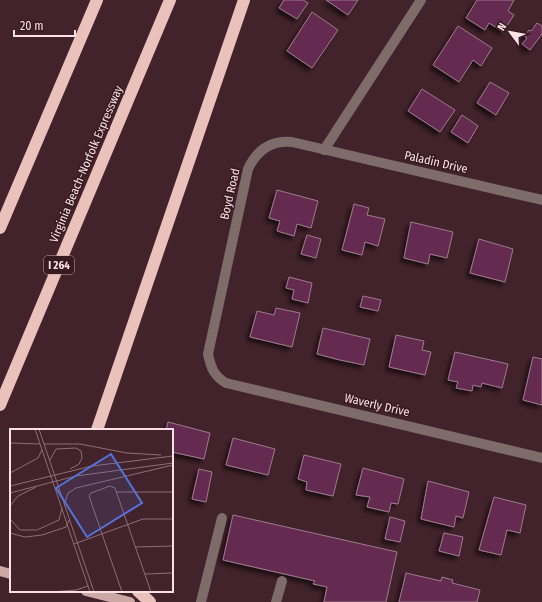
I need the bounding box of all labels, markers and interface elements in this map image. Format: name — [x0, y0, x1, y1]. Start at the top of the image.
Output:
scale bar — [14, 12, 75, 38]
north arrow — [490, 12, 530, 52]
text: 20 m — [20, 19, 44, 33]
text: N — [495, 21, 509, 33]
street label: Virginia Beach-Norfolk Expressway — [47, 83, 126, 245]
street label: Paladin Drive — [403, 148, 469, 176]
street label: Boyd Road — [217, 167, 243, 221]
road number: I 264 — [44, 256, 74, 274]
street label: Waverly Drive — [343, 391, 411, 419]
inset map — [10, 429, 173, 592]

